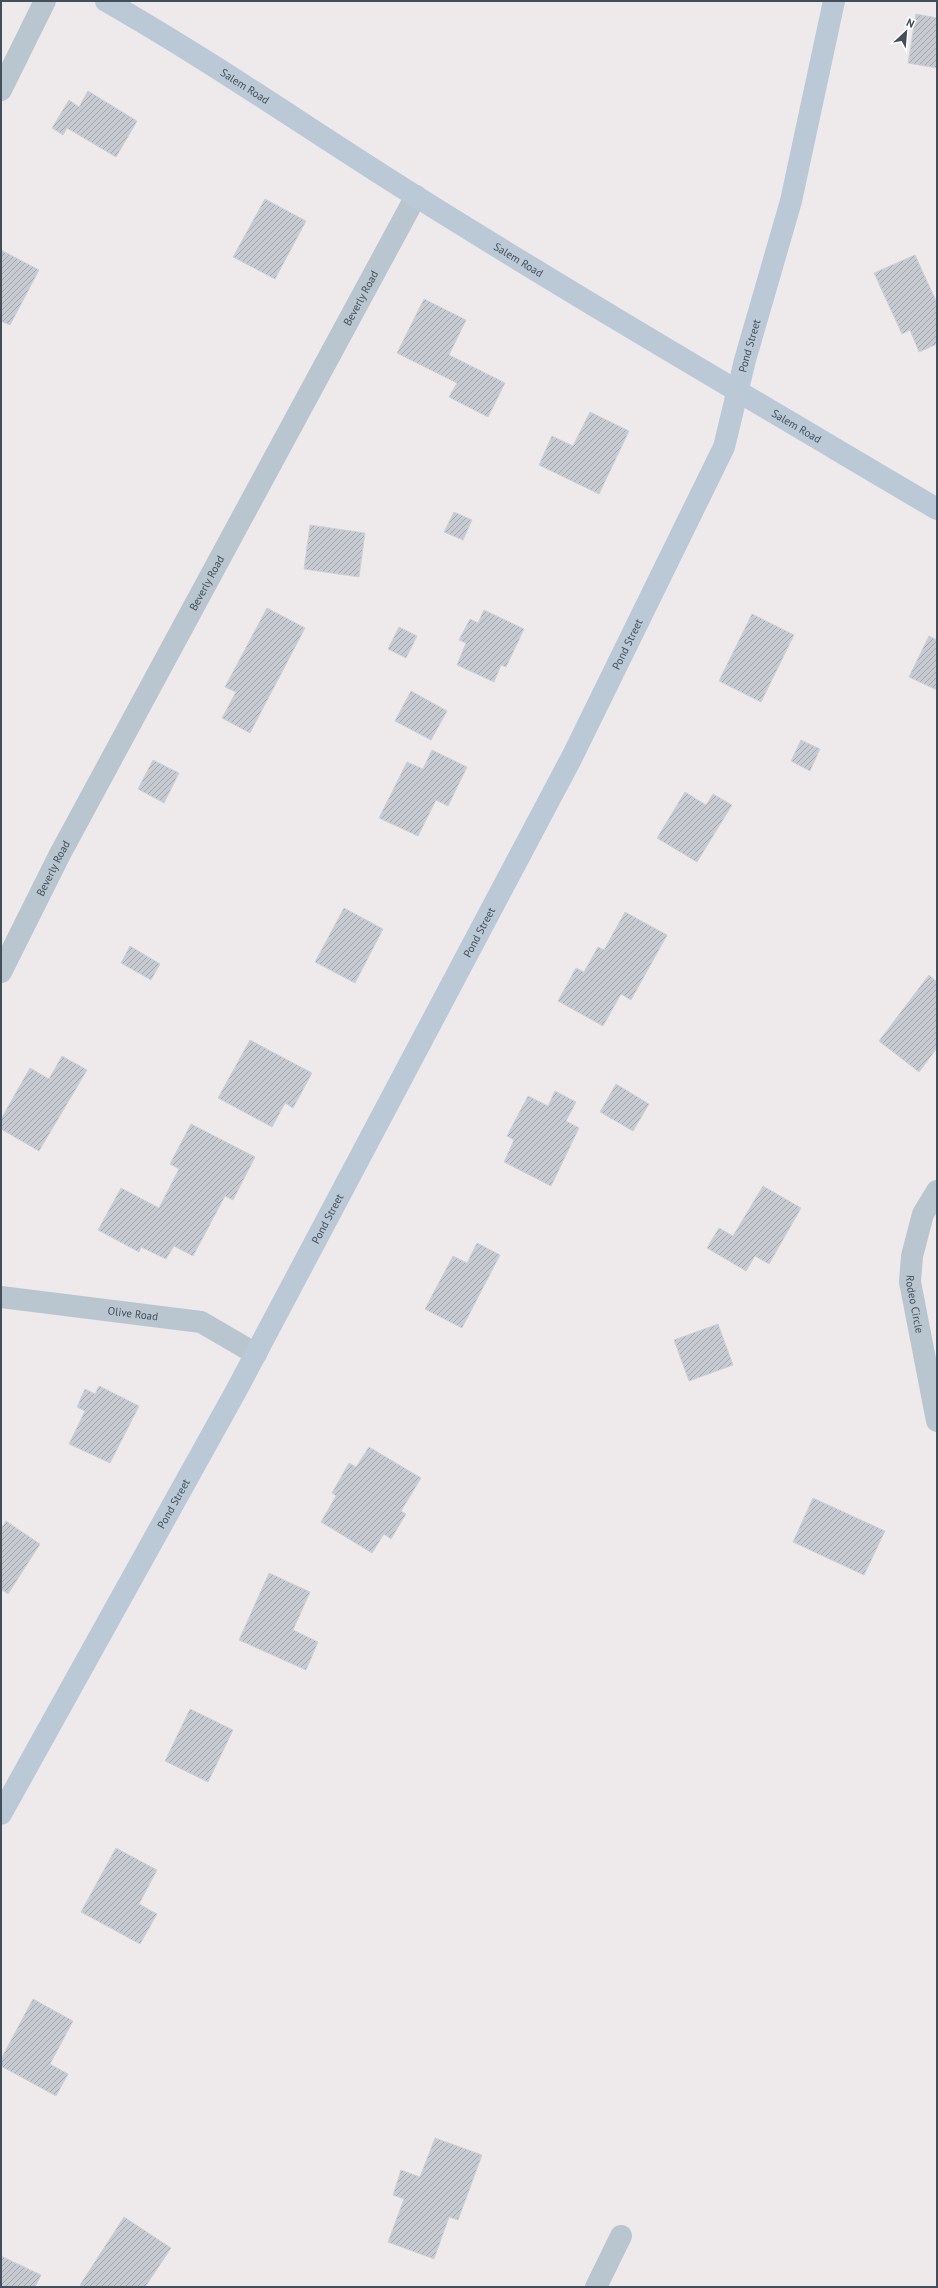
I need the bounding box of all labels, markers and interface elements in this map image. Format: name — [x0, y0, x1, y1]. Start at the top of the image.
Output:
north arrow — [886, 12, 926, 52]
text: N — [904, 15, 917, 31]
street label: Salem Road — [218, 65, 272, 107]
street label: Salem Road — [491, 239, 546, 280]
street label: Beverly Road — [340, 268, 381, 328]
street label: Pond Street — [735, 317, 764, 374]
street label: Salem Road — [769, 406, 824, 446]
street label: Beverly Road — [186, 553, 227, 613]
street label: Pond Street — [609, 616, 646, 672]
street label: Beverly Road — [33, 838, 73, 898]
street label: Pond Street — [460, 905, 498, 960]
street label: Pond Street — [308, 1191, 346, 1246]
street label: Rodeo Circle — [903, 1275, 927, 1335]
street label: Olive Road — [107, 1303, 159, 1324]
street label: Pond Street — [154, 1476, 193, 1531]

